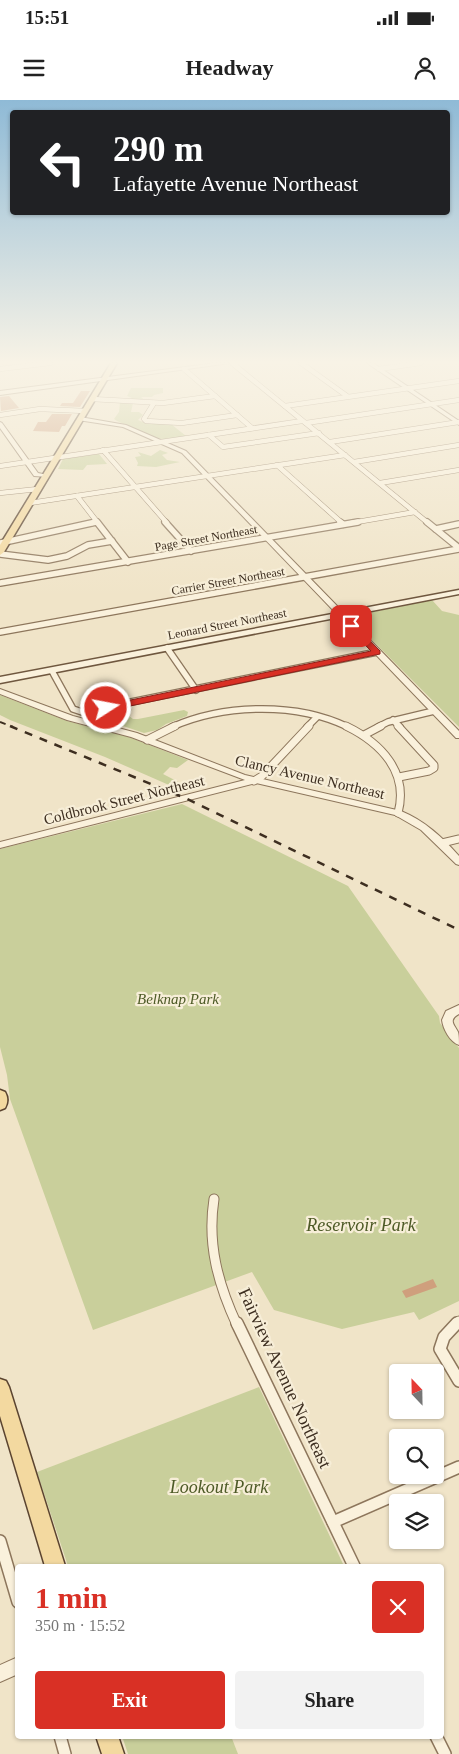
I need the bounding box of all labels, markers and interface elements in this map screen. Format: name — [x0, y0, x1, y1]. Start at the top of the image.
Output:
text: 15:51 — [25, 7, 69, 28]
icon: menu — [20, 54, 48, 82]
icon: person — [411, 54, 439, 82]
text: Headway — [186, 55, 274, 80]
icon: left — [30, 130, 95, 195]
text: 290 m — [113, 130, 203, 169]
text: Lafayette Avenue Northeast — [113, 171, 358, 196]
street label: Page Street Northeast — [154, 522, 259, 554]
street label: Carrier Street Northeast — [170, 564, 286, 598]
street label: Leonard Street Northeast — [166, 605, 288, 642]
pin — [330, 605, 372, 647]
icon: arrive — [337, 612, 365, 640]
position arrow — [79, 681, 131, 733]
street label: Clancy Avenue Northeast — [234, 752, 387, 802]
street label: Coldbrook Street Northeast — [42, 772, 207, 828]
park label: Belknap Park — [137, 991, 219, 1007]
park label: Reservoir Park — [305, 1215, 417, 1235]
street label: Fairview Avenue Northeast — [234, 1285, 336, 1471]
north arrow — [389, 1364, 444, 1419]
map controls — [389, 1364, 444, 1549]
button: search — [389, 1429, 444, 1484]
park label: Lookout Park — [169, 1477, 269, 1497]
button: layers — [389, 1494, 444, 1549]
text: 1 min — [35, 1581, 108, 1614]
button: close — [372, 1581, 424, 1633]
text: 350 m · 15:52 — [35, 1617, 125, 1634]
button: Exit — [35, 1671, 225, 1729]
button: Share — [235, 1671, 424, 1729]

